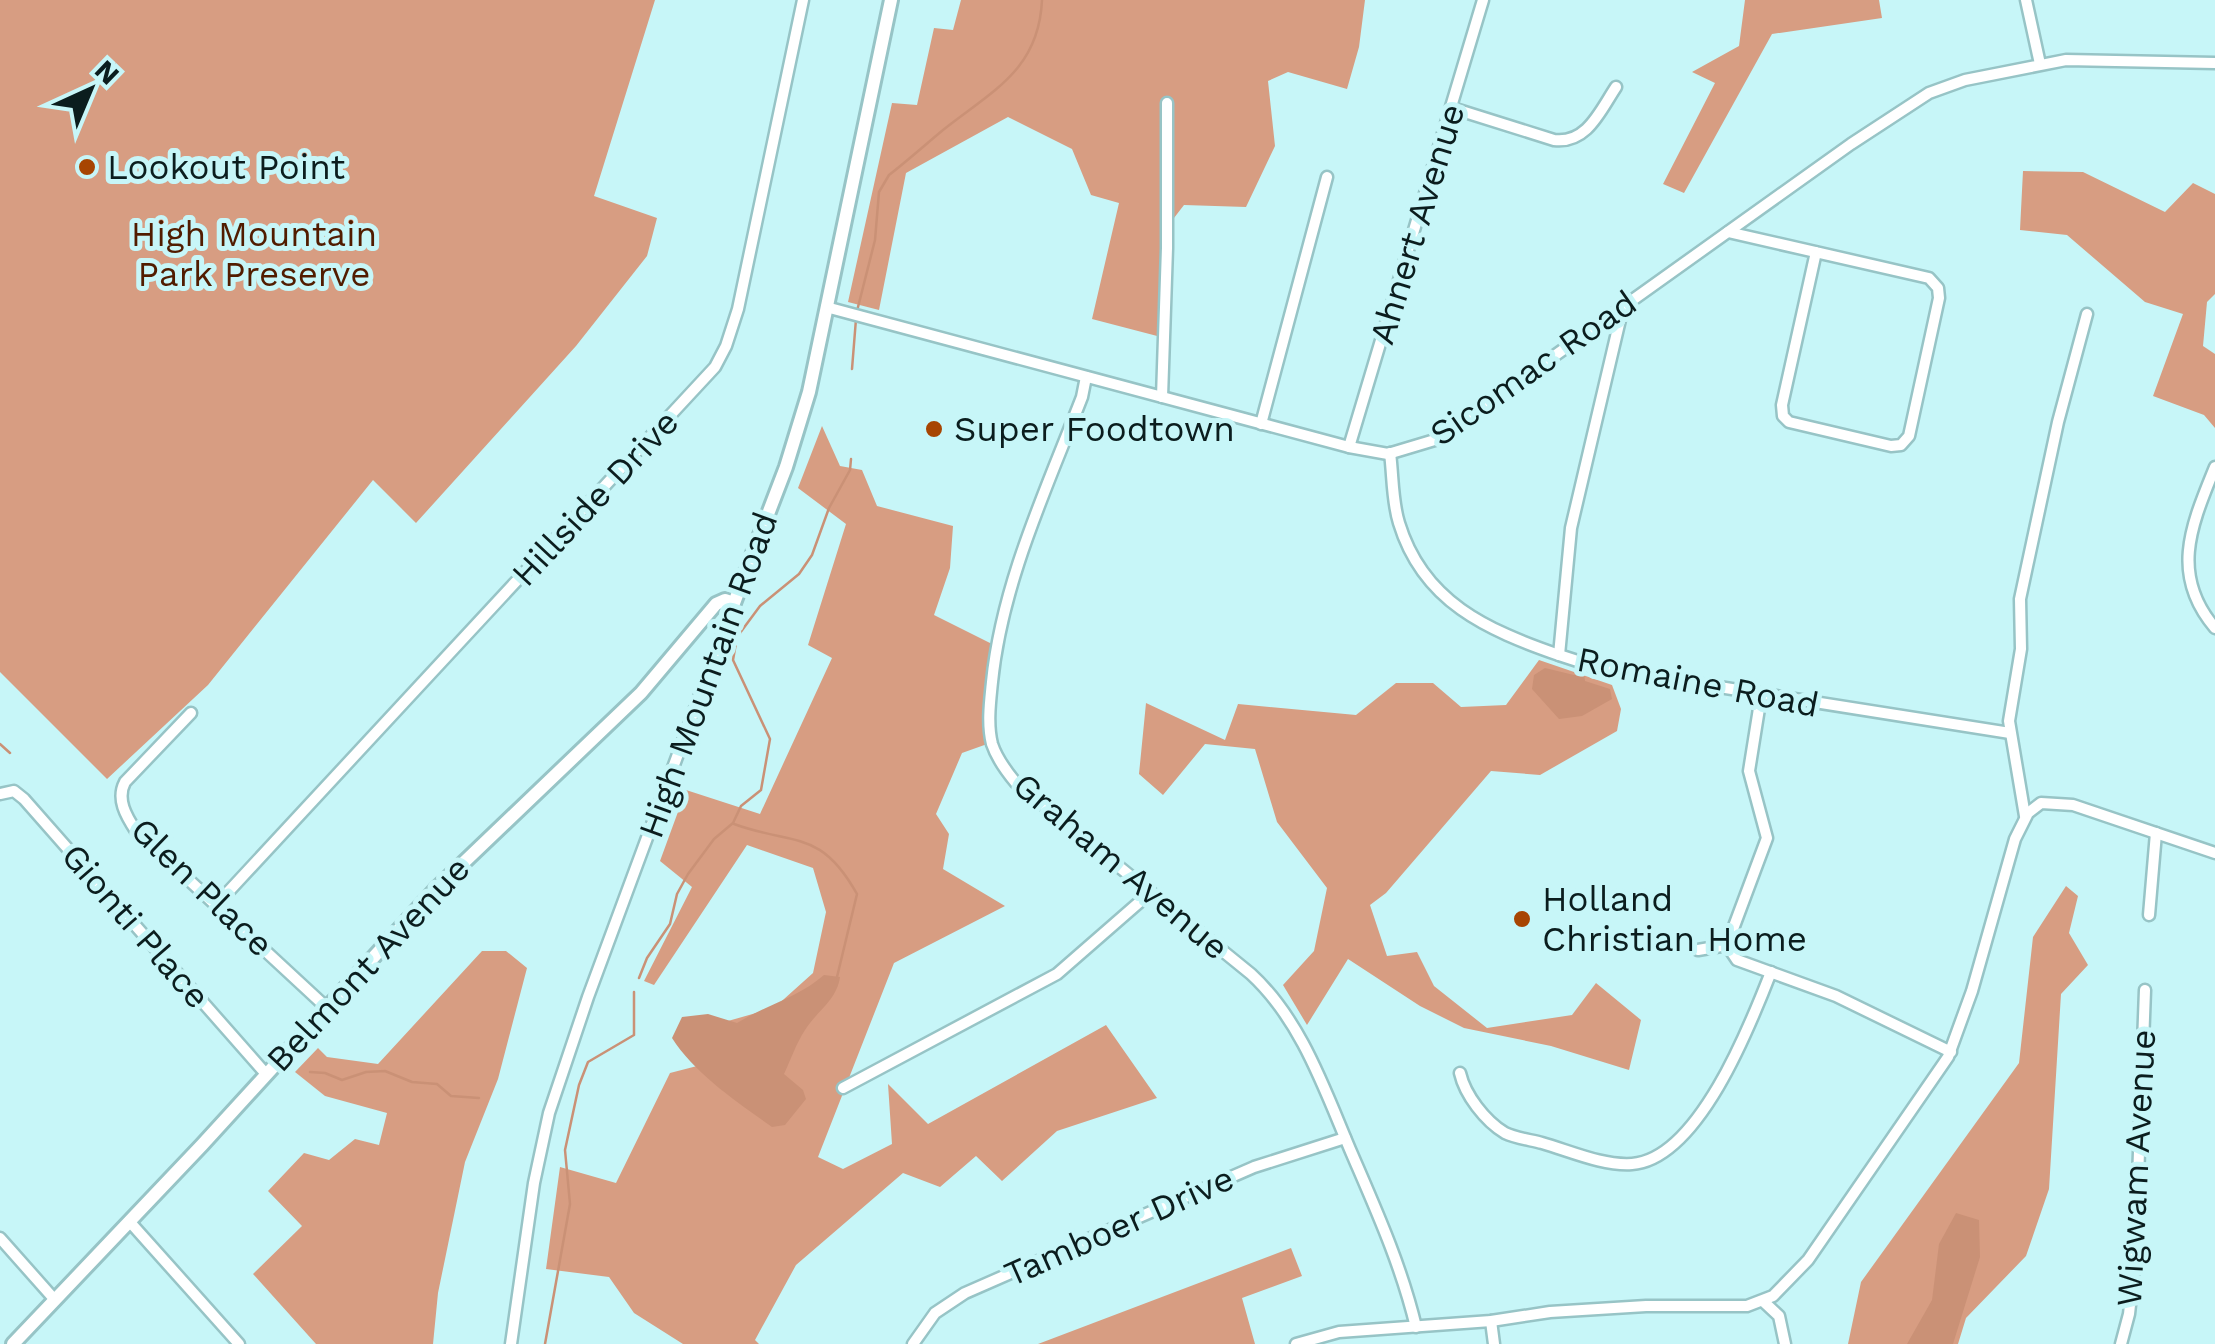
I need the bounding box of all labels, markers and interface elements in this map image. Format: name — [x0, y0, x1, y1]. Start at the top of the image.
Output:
north arrow — [40, 40, 140, 140]
text: N — [88, 53, 126, 91]
street label: Ahnert Avenue — [1361, 99, 1473, 349]
place label: Lookout Point — [107, 146, 346, 188]
marker: Lookout Point — [76, 156, 98, 178]
park label: High Mountain Park Preserve — [131, 213, 377, 295]
street label: Sicomac Road — [1422, 281, 1644, 455]
street label: Hillside Drive — [503, 401, 687, 595]
place label: Super Foodtown — [954, 408, 1235, 450]
marker: Super Foodtown — [923, 418, 945, 440]
street label: High Mountain Road — [629, 506, 787, 844]
street label: Romaine Road — [1574, 638, 1822, 726]
street label: Graham Avenue — [1005, 764, 1237, 968]
street label: Glen Place — [122, 809, 282, 965]
street label: Gionti Place — [53, 835, 219, 1017]
street label: Belmont Avenue — [258, 848, 478, 1080]
place label: Holland Christian Home — [1542, 878, 1807, 960]
marker: Holland Christian Home — [1511, 908, 1533, 930]
street label: Wigwam Avenue — [2108, 1028, 2164, 1308]
street label: Tamboer Drive — [998, 1157, 1240, 1295]

